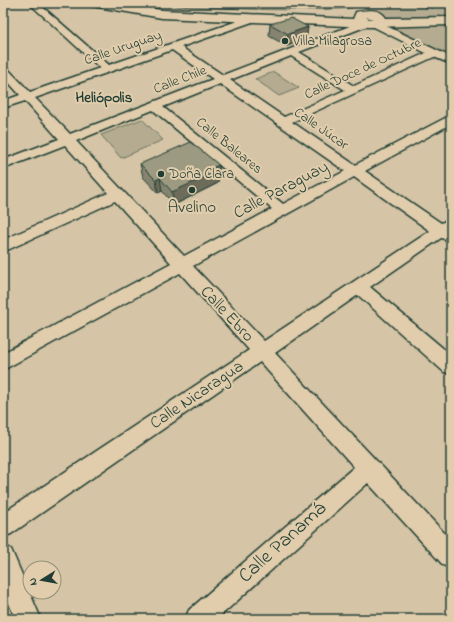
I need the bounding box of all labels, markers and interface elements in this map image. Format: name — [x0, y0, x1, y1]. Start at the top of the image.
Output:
street label: Calle Uruguay — [82, 25, 165, 72]
place label: Villa Milagrosa — [292, 31, 372, 53]
street label: Calle Doce de Octubre — [301, 32, 426, 105]
marker: Villa Milagrosa — [280, 36, 290, 46]
street label: Calle Chile — [150, 60, 210, 100]
district label: Heliópolis — [76, 87, 133, 109]
street label: Calle Júcar — [289, 102, 353, 156]
street label: Calle Baleares — [191, 112, 267, 180]
street label: Calle Paraguay — [229, 154, 334, 227]
place label: Doña Clara — [168, 164, 234, 185]
marker: Doña Clara — [156, 169, 166, 179]
marker: Avelino — [187, 185, 197, 195]
place label: Avelino — [168, 195, 216, 220]
street label: Calle Ebro — [194, 280, 260, 348]
street label: Calle Nicaragua — [145, 354, 250, 437]
street label: Calle Panamá — [232, 495, 334, 591]
north arrow — [22, 560, 62, 600]
text: N — [25, 577, 42, 587]

